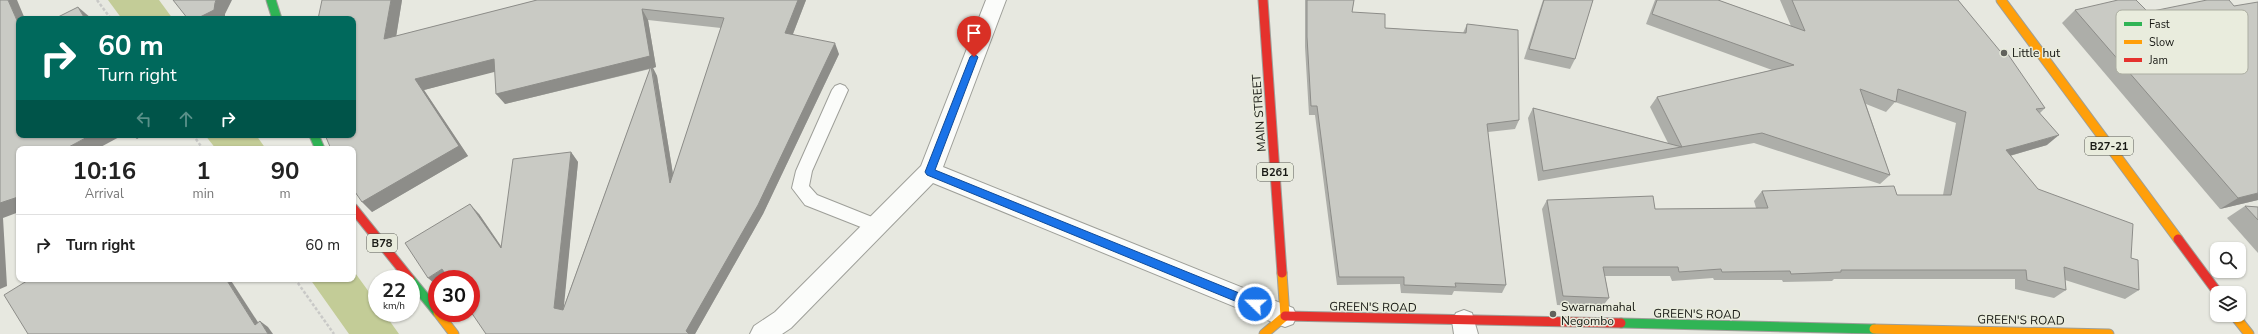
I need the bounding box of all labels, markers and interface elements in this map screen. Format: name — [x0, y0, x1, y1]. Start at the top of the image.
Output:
legend — [2116, 10, 2248, 74]
pin — [957, 16, 991, 57]
text: Fast — [2149, 17, 2170, 32]
icon: arrive — [963, 22, 985, 44]
text: 60 m — [98, 27, 164, 65]
icon: right — [32, 32, 84, 84]
text: Slow — [2149, 35, 2174, 50]
place label: Little hut — [2012, 45, 2061, 61]
marker: Little hut — [1999, 48, 2009, 58]
text: Jam — [2148, 53, 2168, 68]
text: Turn right — [98, 63, 177, 87]
street label: MAIN STREET — [1248, 73, 1270, 152]
icon: left — [133, 108, 155, 130]
icon: ahead — [175, 108, 197, 130]
icon: right — [217, 108, 239, 130]
road number: B27-21 — [2085, 137, 2133, 155]
text: 10:16 — [73, 155, 136, 187]
text: 1 — [196, 155, 211, 187]
text: 90 — [271, 155, 299, 187]
road number: B261 — [1257, 163, 1293, 181]
text: Arrival — [85, 185, 124, 203]
text: min — [193, 185, 214, 203]
text: m — [279, 185, 291, 203]
icon: right — [32, 234, 54, 256]
road number: B78 — [367, 234, 397, 252]
text: Turn right — [66, 235, 135, 255]
text: 60 m — [305, 235, 340, 255]
map controls — [2210, 242, 2246, 322]
button: search — [2210, 242, 2246, 278]
speed limit sign: 30 — [428, 270, 480, 322]
text: 22 — [382, 277, 406, 304]
position arrow — [1234, 283, 1276, 325]
button: layers — [2210, 286, 2246, 322]
street label: GREEN'S ROAD — [1329, 298, 1417, 316]
text: km/h — [383, 299, 405, 313]
place label: Swarnamahal Negombo — [1561, 299, 1636, 329]
street label: GREEN'S ROAD — [1653, 305, 1741, 323]
marker: Swarnamahal Negombo — [1548, 309, 1558, 319]
street label: GREEN'S ROAD — [1977, 311, 2065, 329]

